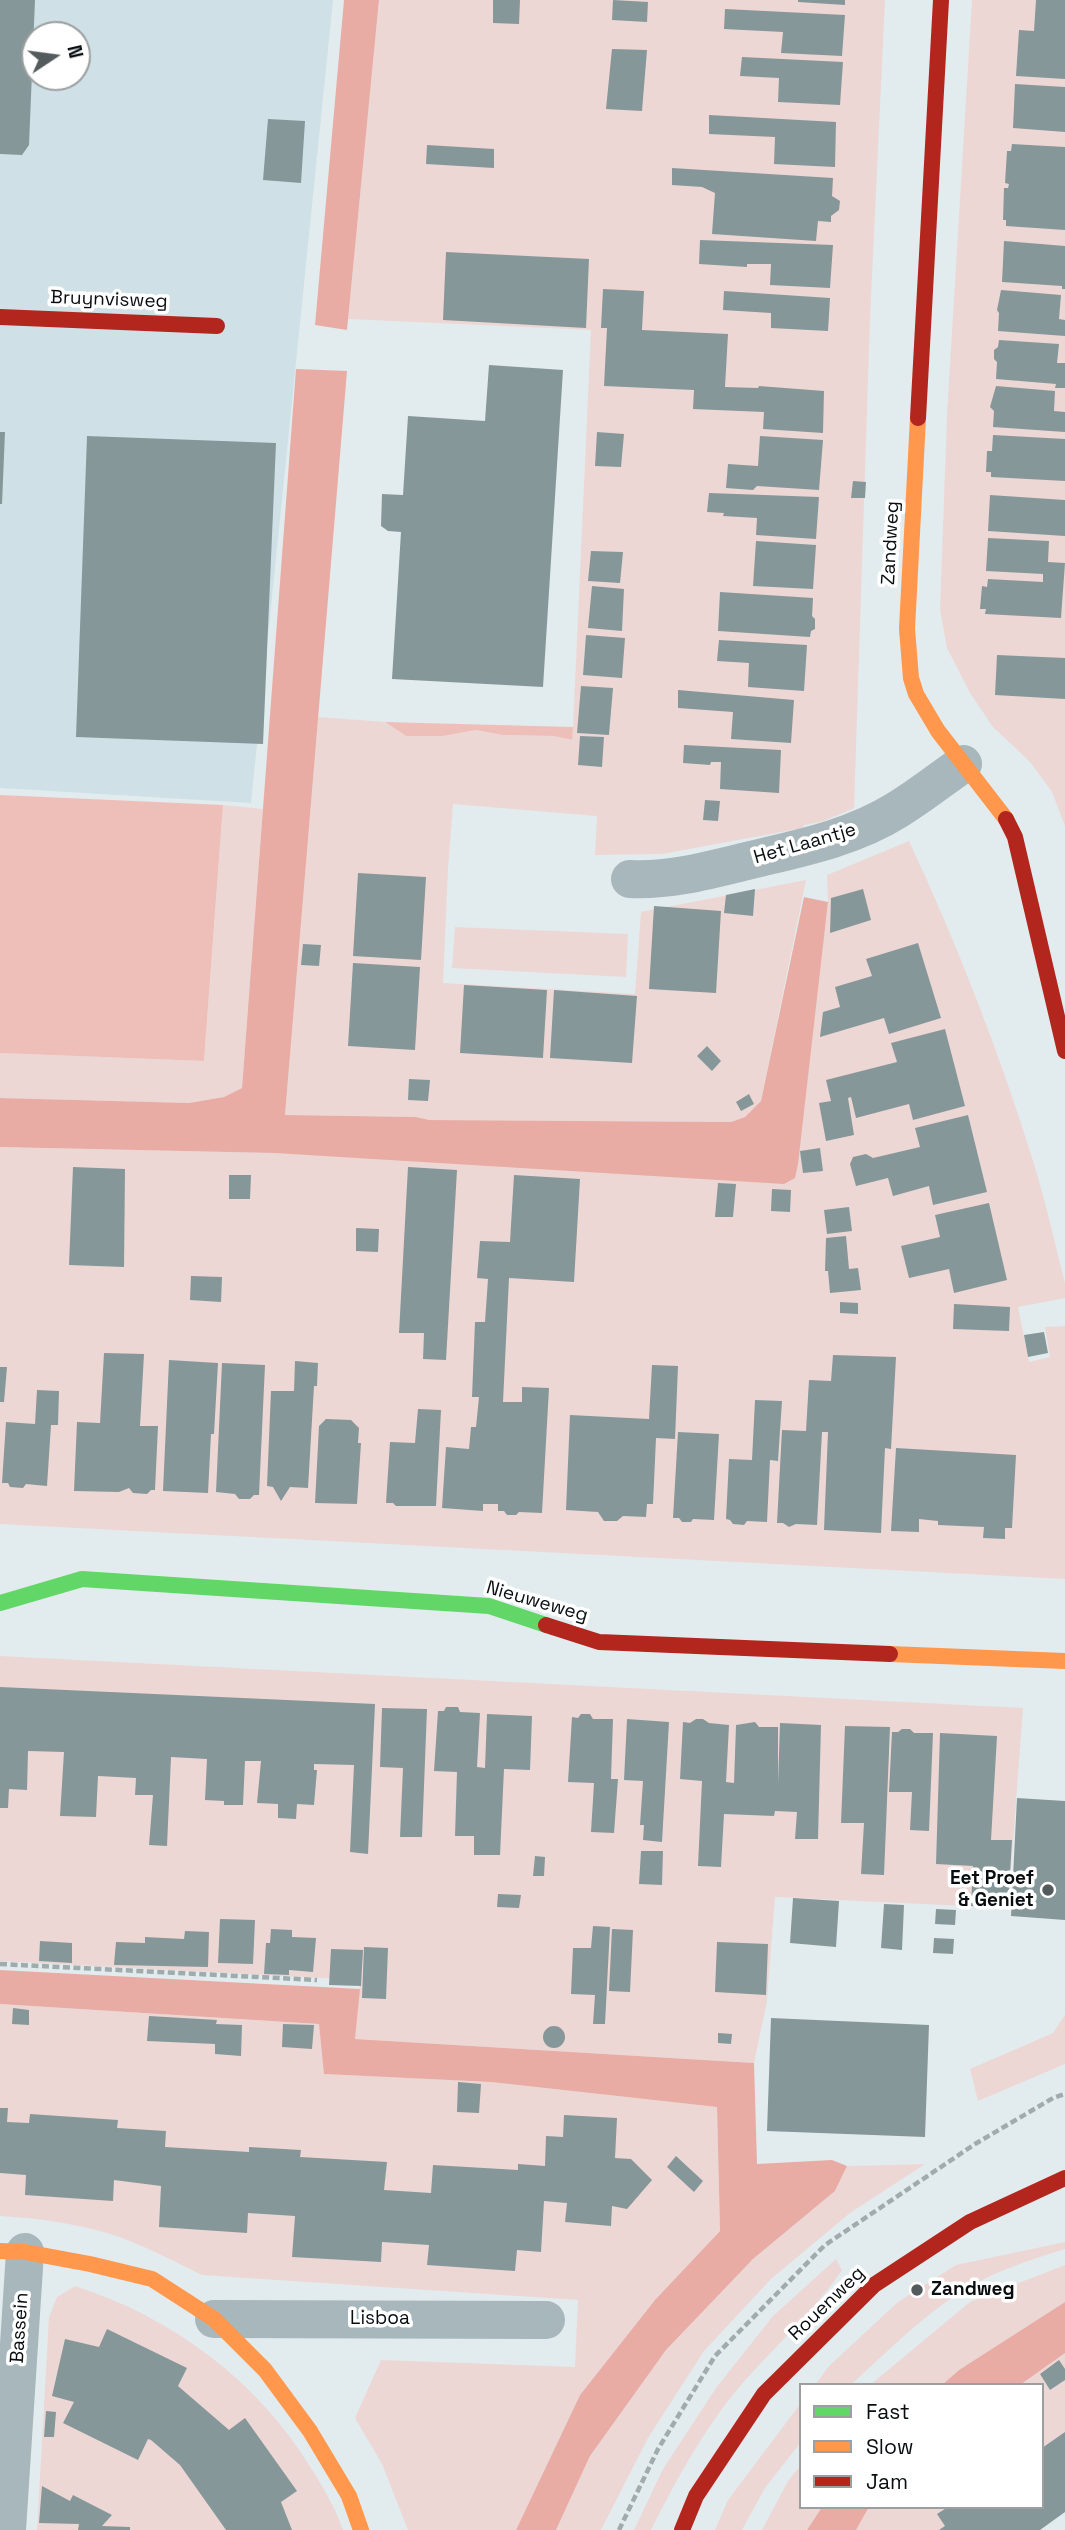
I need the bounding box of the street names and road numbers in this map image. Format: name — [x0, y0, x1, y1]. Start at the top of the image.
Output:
street label: Bruynvisweg — [50, 287, 168, 313]
street label: Zandweg — [877, 500, 905, 586]
street label: Het Laantje — [751, 819, 859, 869]
street label: Nieuweweg — [484, 1577, 590, 1627]
street label: Rouenweg — [784, 2262, 870, 2346]
street label: Bassein — [6, 2292, 34, 2364]
street label: Lisboa — [350, 2308, 410, 2330]

